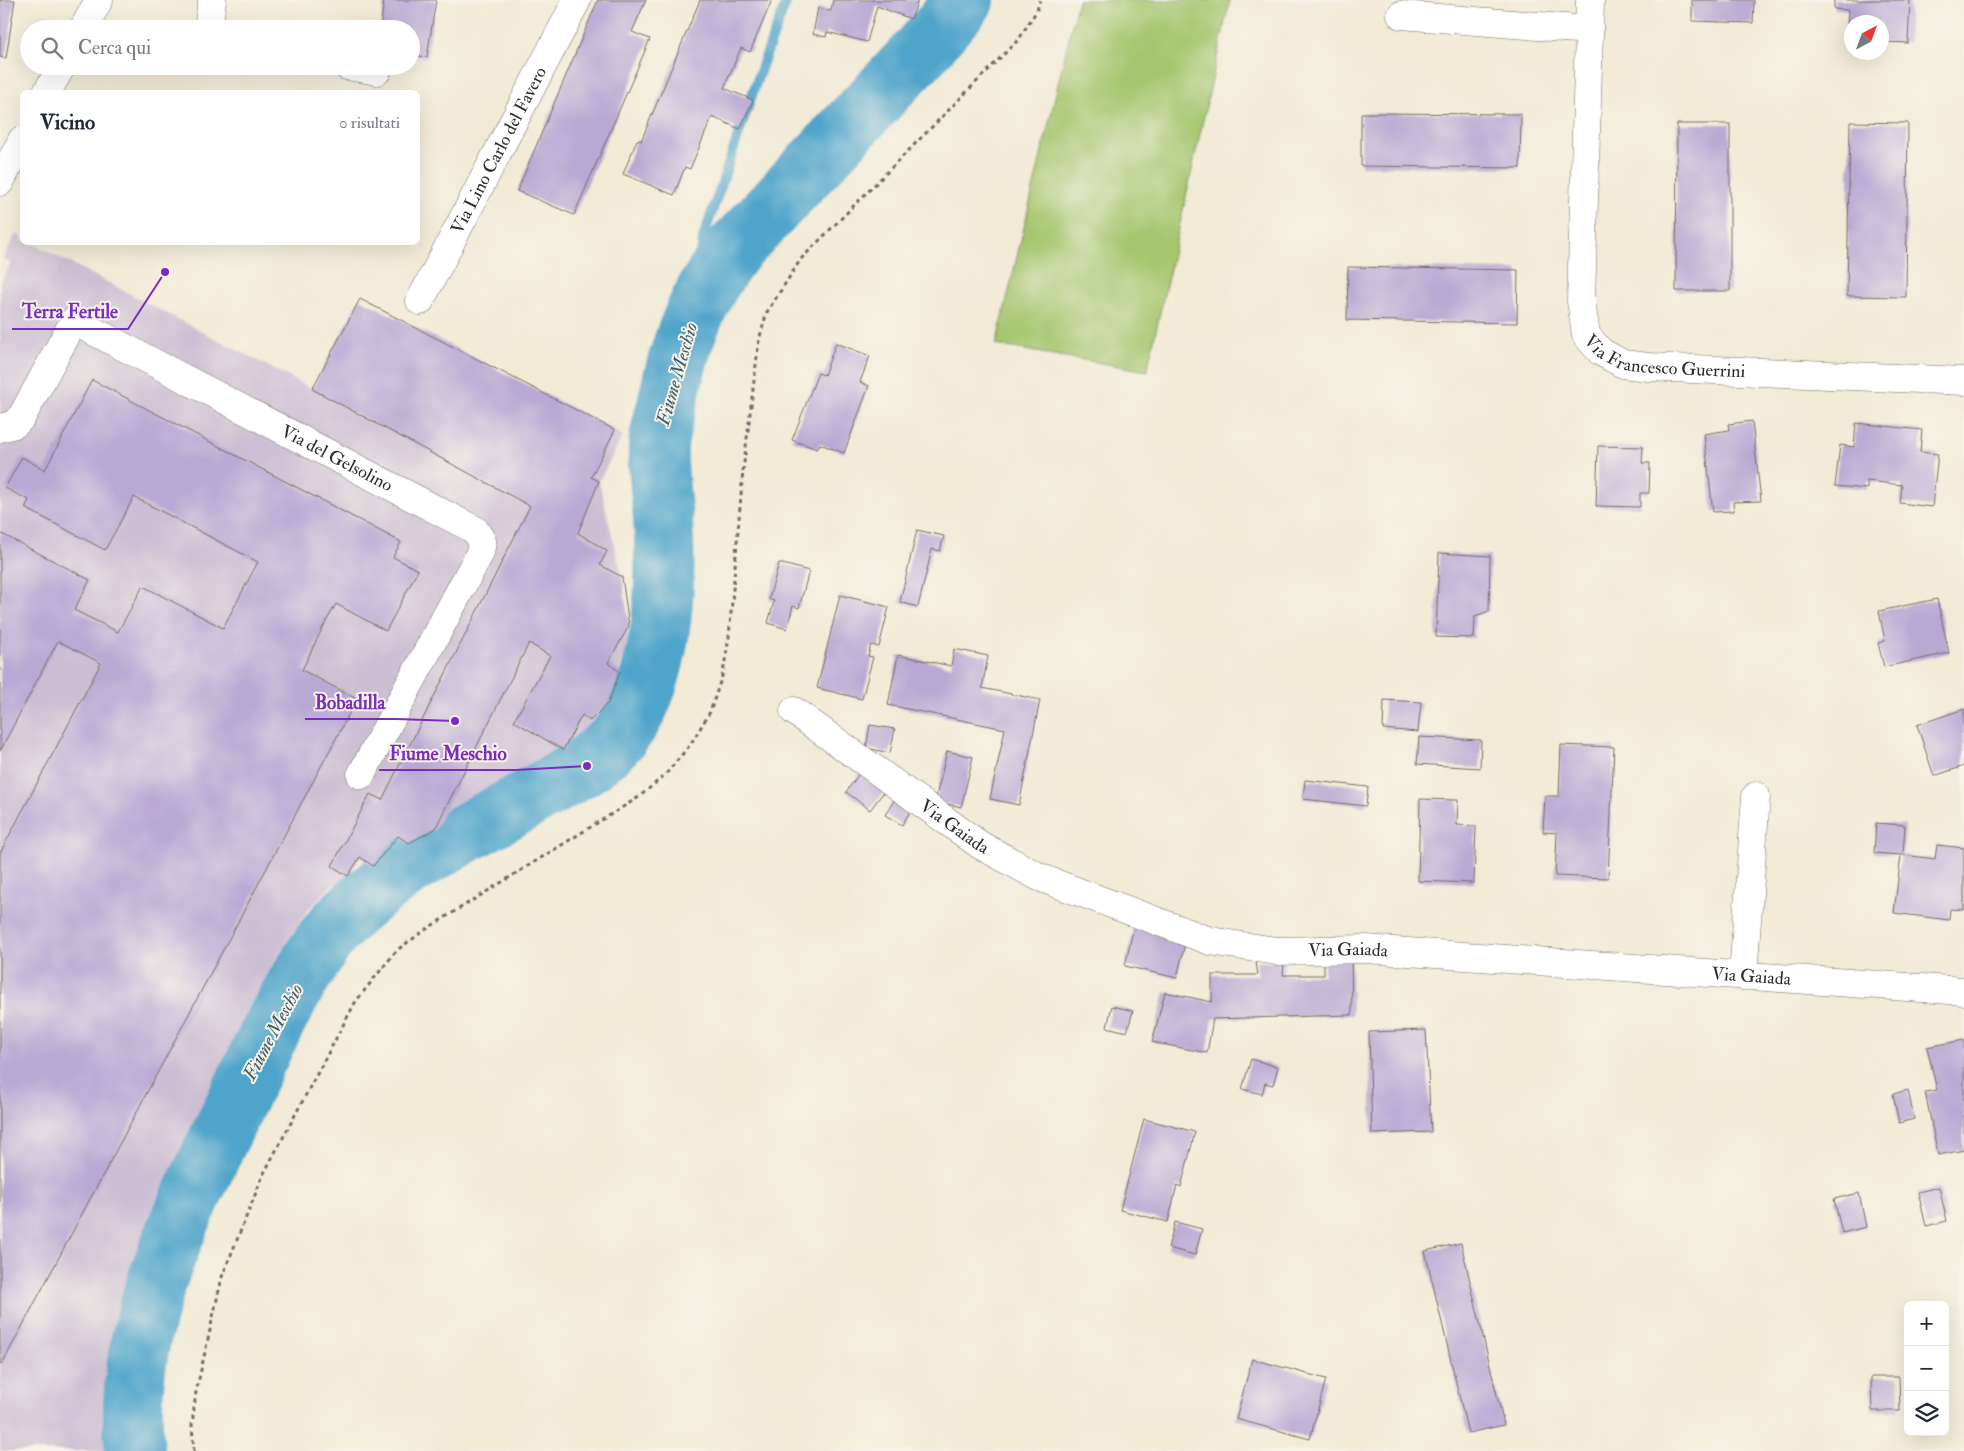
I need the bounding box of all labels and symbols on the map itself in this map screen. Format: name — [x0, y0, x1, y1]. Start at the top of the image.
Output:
north arrow — [1844, 15, 1889, 60]
street label: Via Lino Carlo del Favero — [446, 62, 552, 238]
callout: Terra Fertile — [12, 295, 128, 329]
text: Terra Fertile — [21, 300, 118, 324]
water label: Fiume Meschio — [651, 320, 703, 429]
street label: Via Francesco Guerrini — [1579, 329, 1746, 383]
street label: Via del Gelsolino — [277, 419, 397, 497]
callout: Bobadilla — [305, 685, 396, 719]
text: Bobadilla — [315, 691, 387, 715]
callout: Fiume Meschio — [379, 736, 516, 770]
text: Fiume Meschio — [389, 742, 507, 766]
street label: Via Gaiada — [916, 794, 994, 859]
street label: Via Gaiada — [1308, 937, 1389, 962]
street label: Via Gaiada — [1711, 962, 1792, 990]
water label: Fiume Meschio — [237, 980, 309, 1085]

